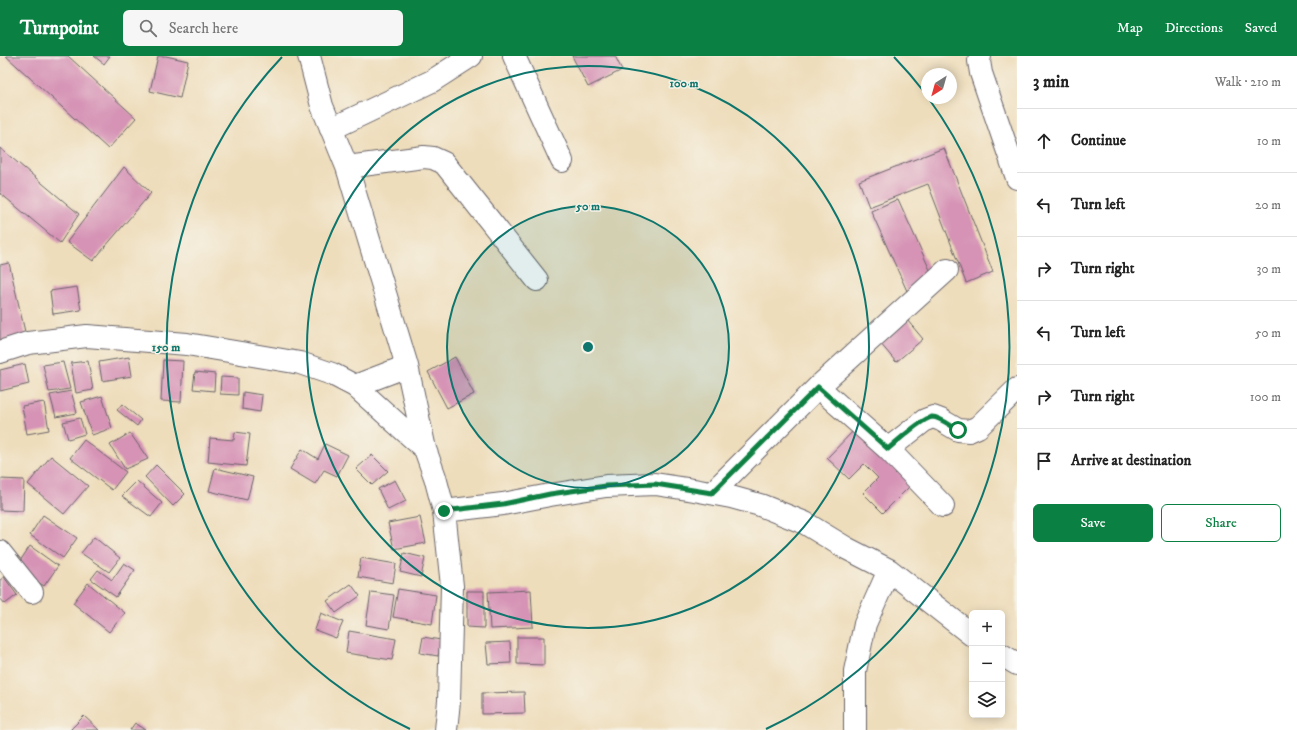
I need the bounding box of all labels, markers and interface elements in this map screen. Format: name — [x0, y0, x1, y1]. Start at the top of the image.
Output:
search box — [123, 10, 403, 46]
text: Turnpoint — [20, 17, 99, 40]
icon: search — [137, 17, 159, 39]
text: Search here — [169, 19, 238, 38]
text: Map — [1117, 19, 1143, 37]
text: Directions — [1165, 19, 1223, 37]
text: Saved — [1245, 19, 1277, 37]
north arrow — [921, 68, 957, 104]
text: 3 min — [1033, 71, 1069, 93]
text: Walk · 210 m — [1215, 74, 1281, 90]
text: 100 m — [670, 76, 698, 91]
icon: ahead — [1033, 130, 1055, 152]
text: Continue — [1071, 131, 1126, 150]
text: 10 m — [1257, 133, 1281, 149]
icon: left — [1033, 194, 1055, 216]
text: Turn left — [1071, 195, 1125, 214]
text: 20 m — [1255, 197, 1281, 213]
text: 50 m — [575, 199, 600, 214]
icon: right — [1033, 258, 1055, 280]
text: Turn right — [1071, 259, 1134, 278]
text: 30 m — [1257, 261, 1281, 277]
icon: left — [1033, 322, 1055, 344]
text: Turn left — [1071, 323, 1125, 342]
text: 50 m — [1255, 325, 1281, 341]
text: 150 m — [152, 340, 180, 355]
centre of rings — [581, 340, 595, 354]
icon: right — [1033, 386, 1055, 408]
text: Turn right — [1071, 387, 1134, 406]
text: 100 m — [1250, 389, 1281, 405]
route start — [949, 421, 967, 439]
icon: arrive — [1033, 450, 1055, 472]
text: Arrive at destination — [1071, 451, 1191, 470]
route end — [435, 502, 453, 520]
button: Save — [1033, 504, 1153, 542]
button: Share — [1161, 504, 1281, 542]
map controls — [969, 610, 1005, 718]
button: + — [969, 610, 1005, 646]
button: − — [969, 646, 1005, 682]
button: layers — [969, 682, 1005, 718]

